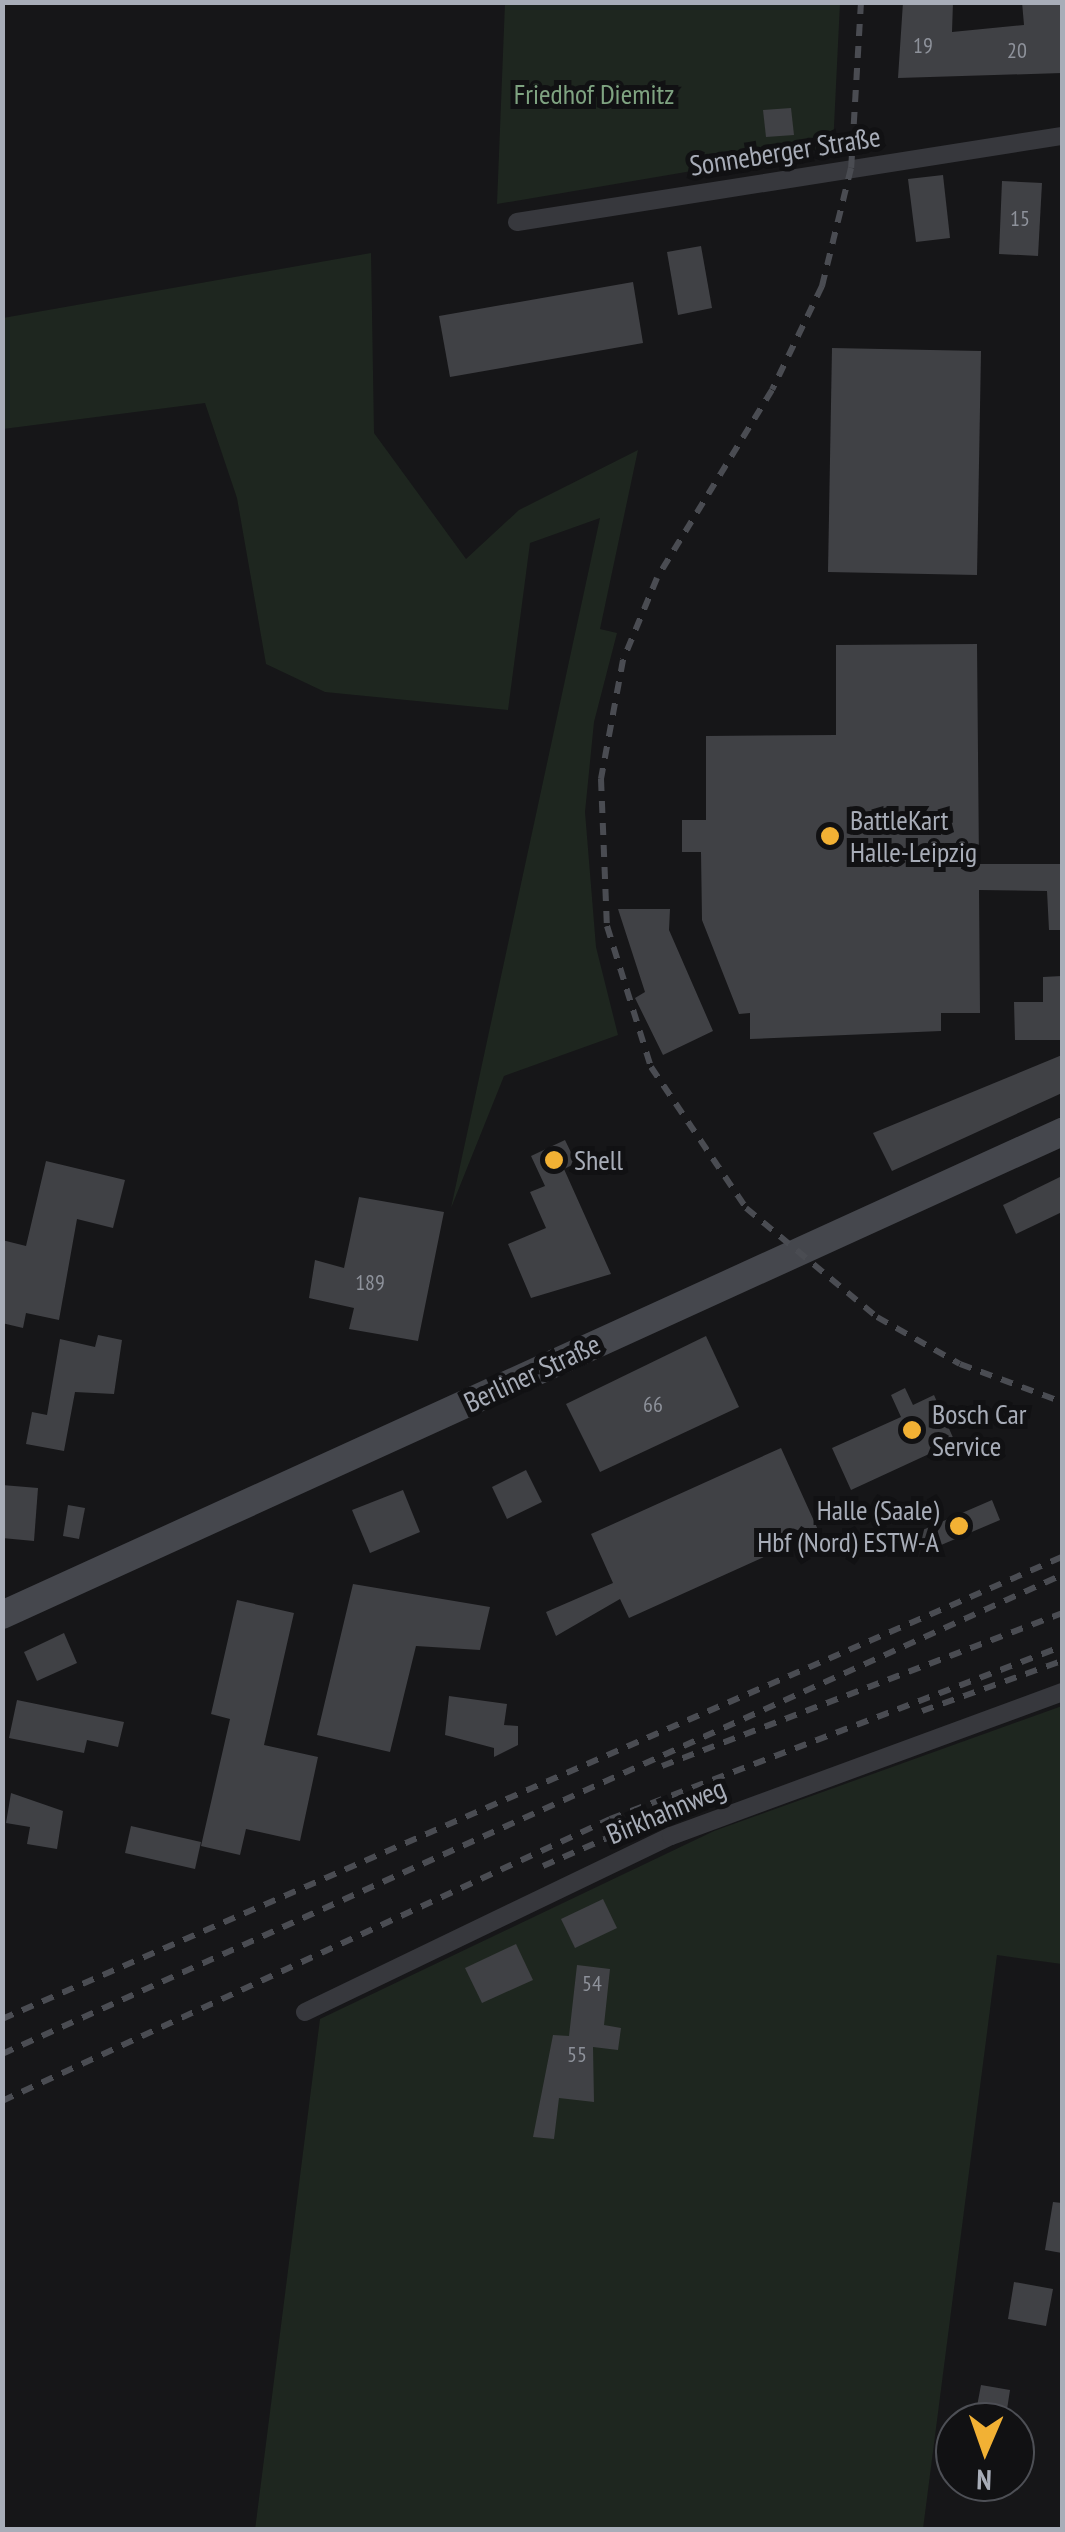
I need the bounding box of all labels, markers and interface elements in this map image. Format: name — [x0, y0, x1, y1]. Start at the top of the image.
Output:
house number: 19 — [913, 33, 933, 59]
house number: 20 — [1007, 38, 1027, 64]
park label: Friedhof Diemitz — [514, 77, 674, 111]
street label: Sonneberger Straße — [687, 119, 883, 183]
house number: 15 — [1010, 206, 1030, 232]
place label: BattleKart Halle-Leipzig — [850, 803, 977, 869]
marker: BattleKart Halle-Leipzig — [819, 825, 841, 847]
place label: Shell — [574, 1143, 623, 1177]
marker: Shell — [543, 1149, 565, 1171]
house number: 189 — [355, 1270, 385, 1296]
street label: Berliner Straße — [459, 1327, 605, 1419]
house number: 66 — [643, 1392, 663, 1418]
place label: Bosch Car Service — [932, 1397, 1026, 1463]
marker: Bosch Car Service — [901, 1419, 923, 1441]
place label: Halle (Saale) Hbf (Nord) ESTW-A — [757, 1493, 939, 1559]
marker: Halle (Saale) Hbf (Nord) ESTW-A — [948, 1515, 970, 1537]
street label: Birkhahnweg — [602, 1771, 730, 1851]
house number: 54 — [582, 1971, 602, 1997]
house number: 55 — [567, 2042, 587, 2068]
north arrow — [935, 2402, 1035, 2502]
text: N — [976, 2462, 992, 2499]

